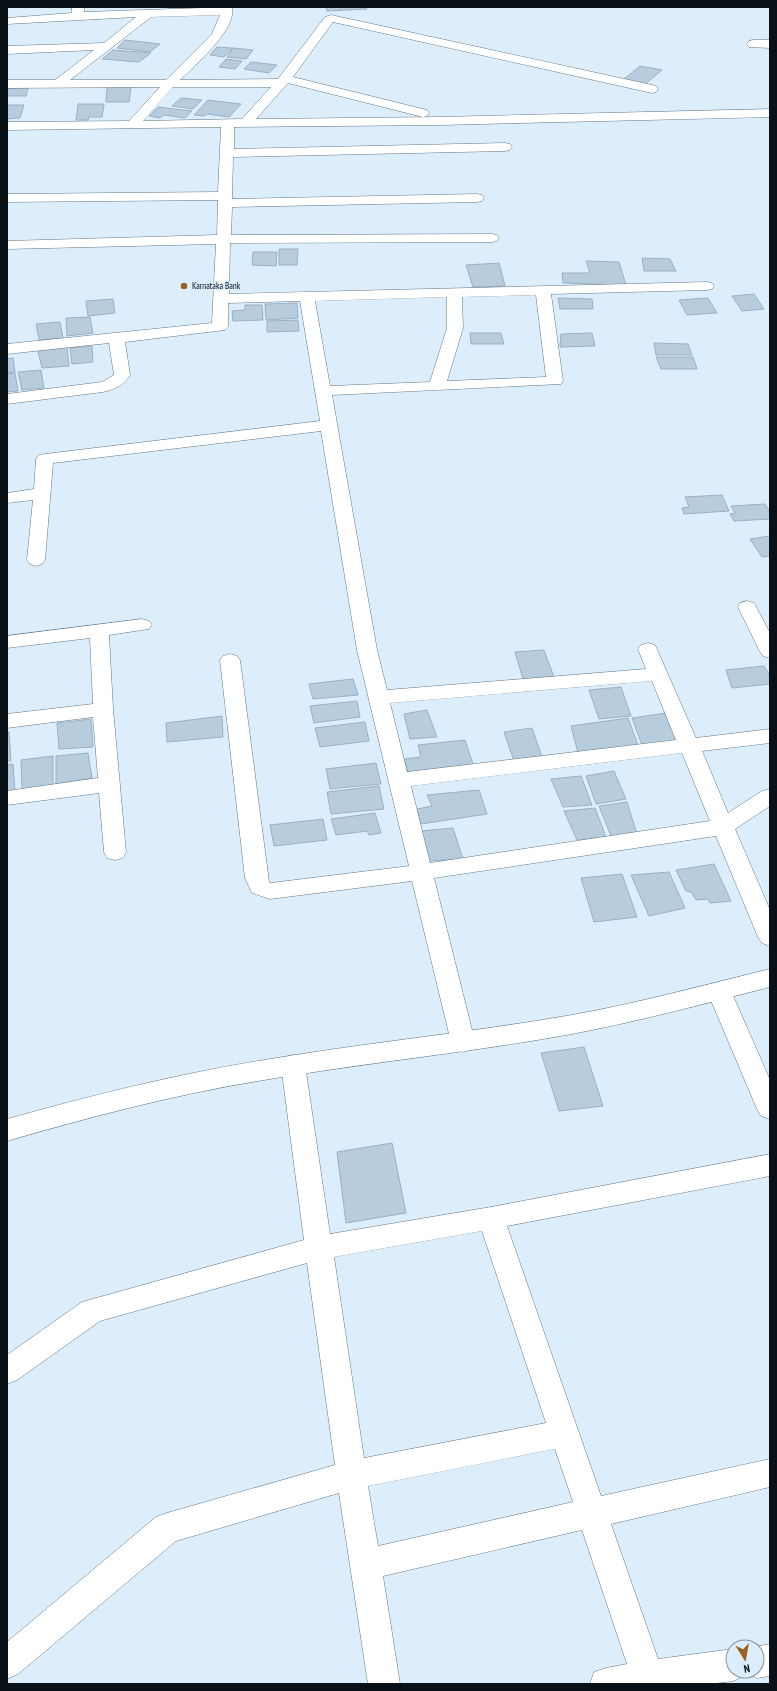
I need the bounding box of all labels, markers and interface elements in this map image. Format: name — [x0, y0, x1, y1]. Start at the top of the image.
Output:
place label: Karnataka Bank — [192, 280, 241, 291]
marker: Karnataka Bank — [179, 281, 189, 291]
north arrow — [725, 1639, 765, 1679]
text: N — [743, 1661, 751, 1676]

